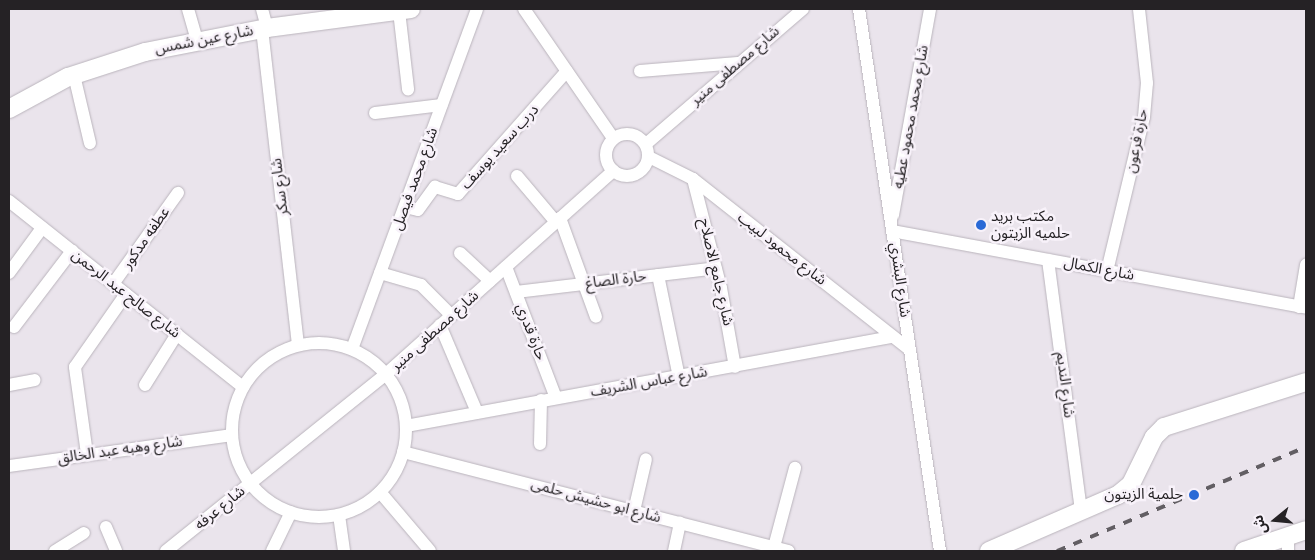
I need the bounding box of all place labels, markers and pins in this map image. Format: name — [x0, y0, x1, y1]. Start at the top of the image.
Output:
place label: مكتب بريد حلميه الزيتون — [991, 207, 1070, 242]
marker: مكتب بريد حلميه الزيتون — [975, 219, 987, 231]
place label: حلمية الزيتون — [1104, 486, 1183, 504]
marker: حلمية الزيتون — [1187, 488, 1201, 502]

